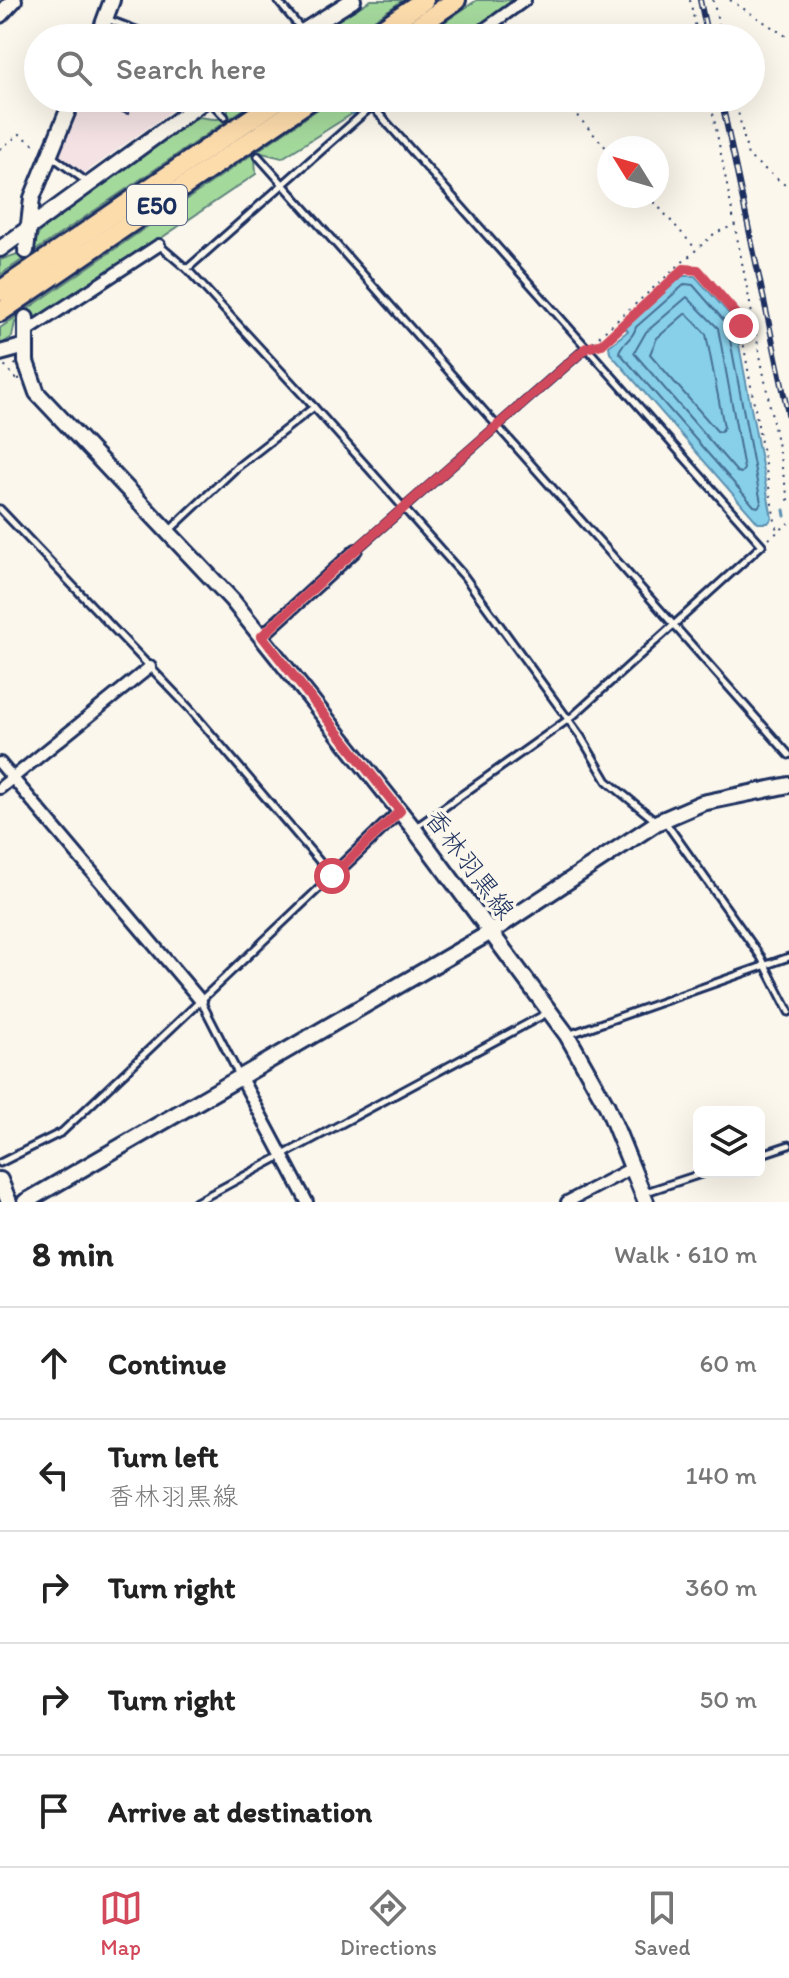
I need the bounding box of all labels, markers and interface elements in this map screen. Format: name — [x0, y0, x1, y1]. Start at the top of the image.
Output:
search box — [24, 24, 765, 112]
icon: search — [52, 46, 96, 90]
text: Search here — [116, 50, 266, 87]
north arrow — [597, 136, 669, 208]
road number: E50 — [127, 185, 187, 225]
route end — [723, 308, 759, 344]
street label: 香林羽黒線 — [418, 802, 522, 926]
route start — [314, 858, 350, 894]
map controls — [693, 1106, 765, 1178]
button: layers — [693, 1106, 765, 1178]
text: 8 min — [32, 1234, 114, 1275]
text: Walk · 610 m — [614, 1238, 757, 1270]
icon: ahead — [32, 1341, 76, 1385]
text: Continue — [108, 1345, 227, 1382]
text: 60 m — [700, 1347, 757, 1379]
text: Turn left — [108, 1438, 219, 1475]
icon: left — [32, 1453, 76, 1497]
text: 140 m — [686, 1459, 757, 1491]
text: 香林羽黒線 — [108, 1480, 238, 1512]
icon: right — [32, 1565, 76, 1609]
text: Turn right — [108, 1569, 236, 1606]
text: 360 m — [685, 1571, 757, 1603]
icon: right — [32, 1677, 76, 1721]
text: Turn right — [108, 1681, 236, 1718]
text: 50 m — [700, 1683, 757, 1715]
icon: arrive — [32, 1789, 76, 1833]
text: Arrive at destination — [108, 1793, 372, 1830]
tab: Map — [99, 1886, 143, 1961]
tab: Directions — [340, 1886, 437, 1961]
tab: Saved — [634, 1886, 690, 1961]

